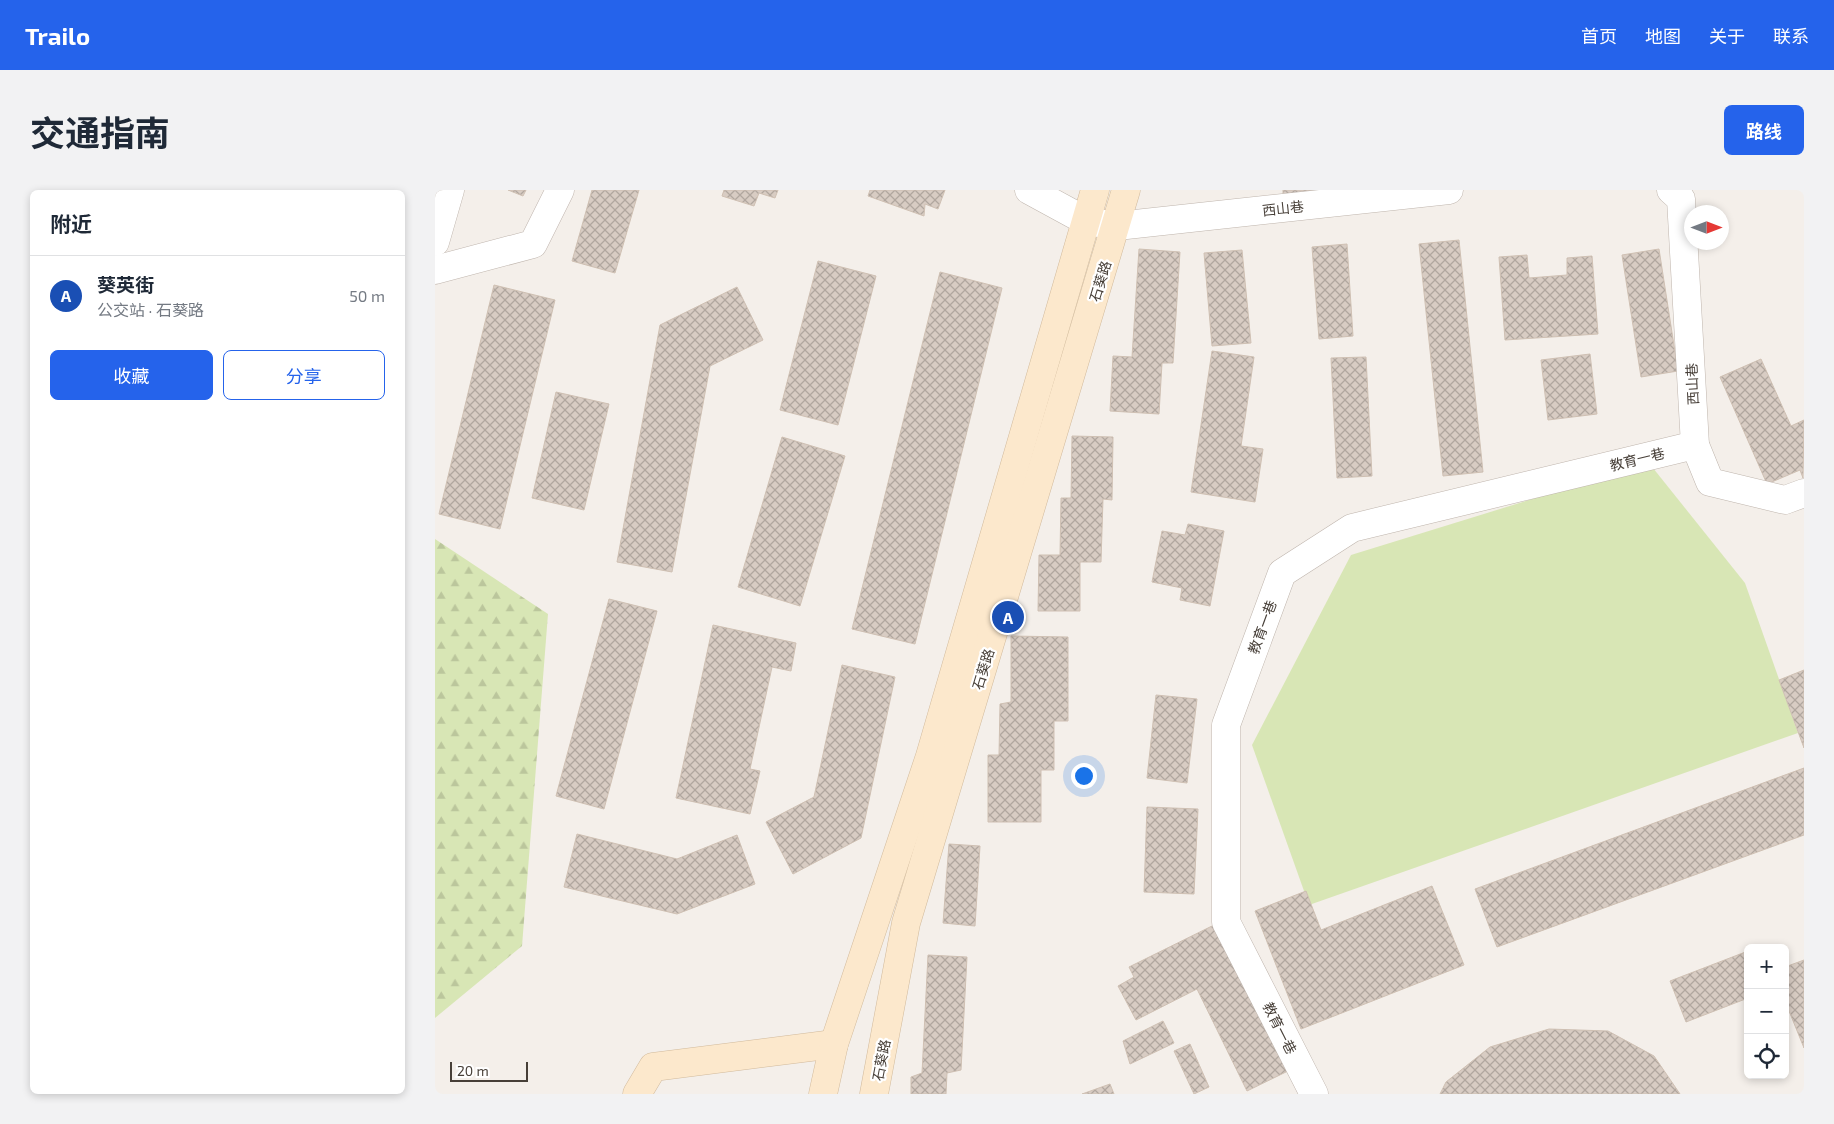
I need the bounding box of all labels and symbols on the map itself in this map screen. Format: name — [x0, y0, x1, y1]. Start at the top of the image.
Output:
street label: 西山巷 — [1261, 197, 1305, 219]
north arrow — [1684, 205, 1729, 250]
street label: 石葵路 — [1086, 258, 1114, 304]
street label: 西山巷 — [1682, 363, 1702, 405]
street label: 教育一巷 — [1608, 444, 1666, 474]
pin: A — [992, 598, 1024, 636]
street label: 教育一巷 — [1244, 598, 1280, 656]
street label: 石葵路 — [969, 646, 997, 692]
your location — [1071, 763, 1097, 789]
street label: 教育一巷 — [1260, 999, 1300, 1057]
street label: 石葵路 — [869, 1038, 893, 1082]
scale bar — [450, 1059, 527, 1082]

